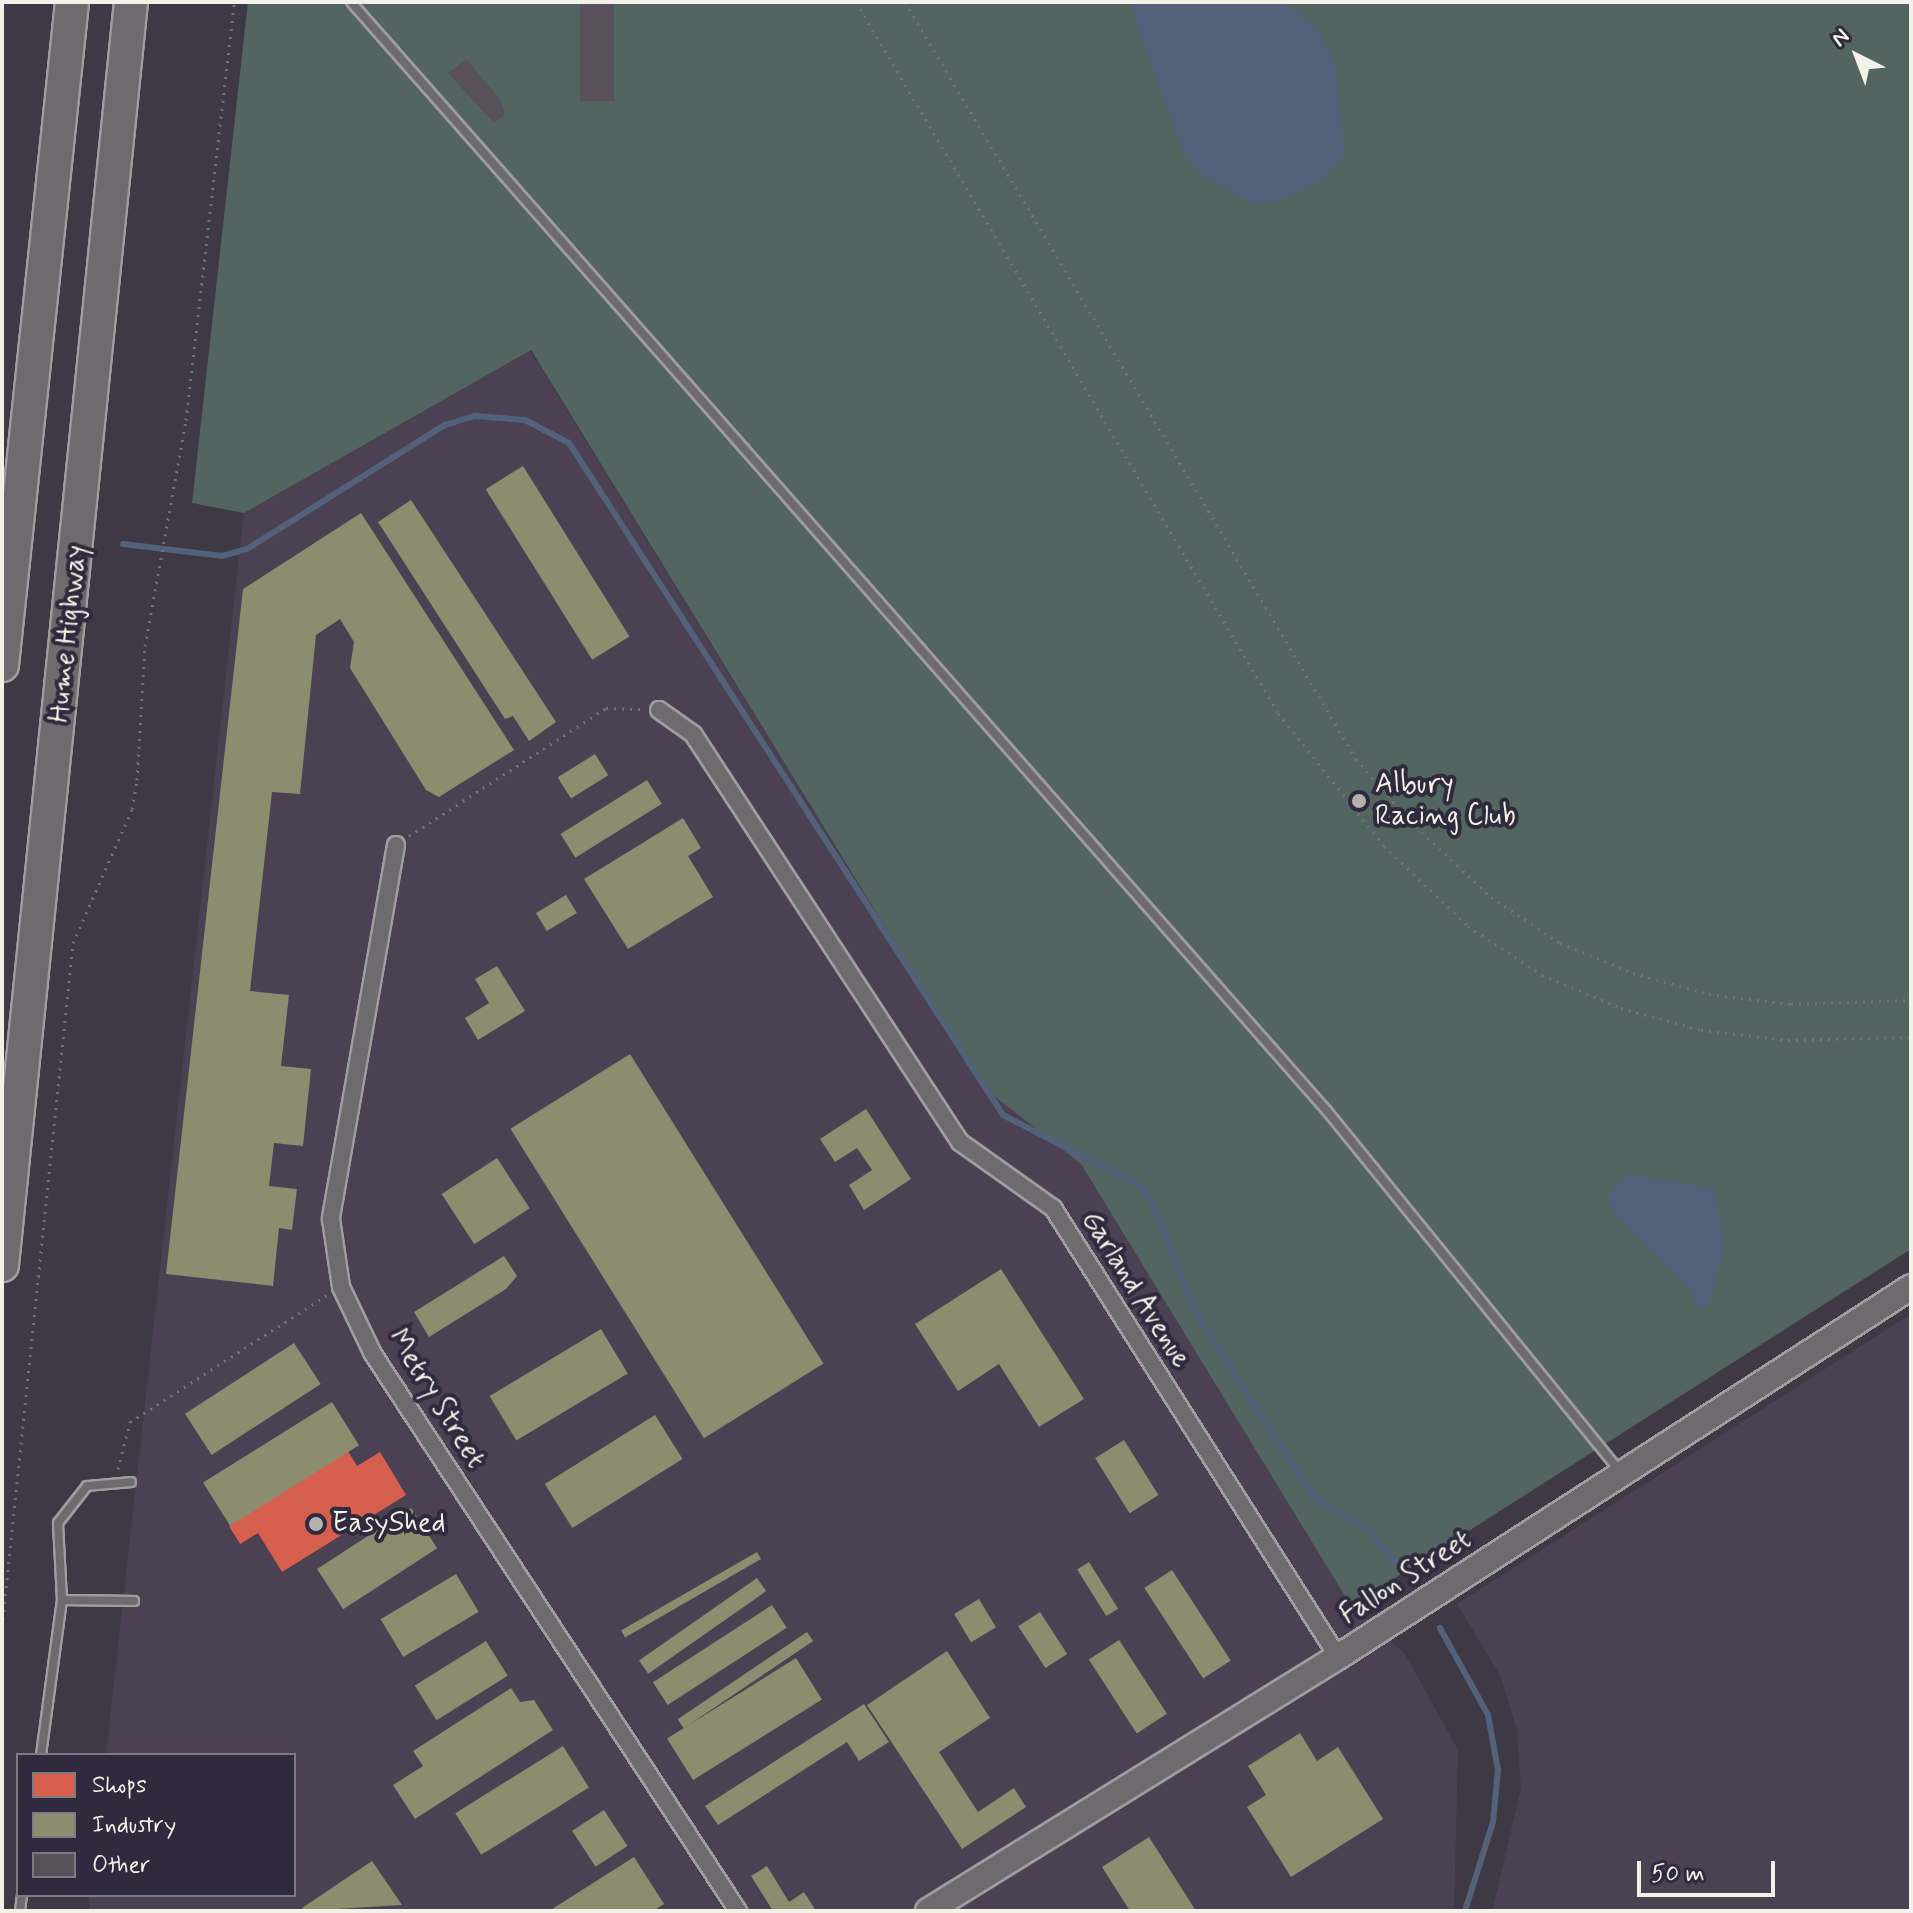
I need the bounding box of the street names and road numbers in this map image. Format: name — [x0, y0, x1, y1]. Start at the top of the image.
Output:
street label: Hume Highway — [43, 545, 95, 723]
street label: Garland Avenue — [1071, 1202, 1199, 1378]
street label: Metry Street — [379, 1321, 493, 1477]
street label: Fallon Street — [1332, 1522, 1480, 1634]

